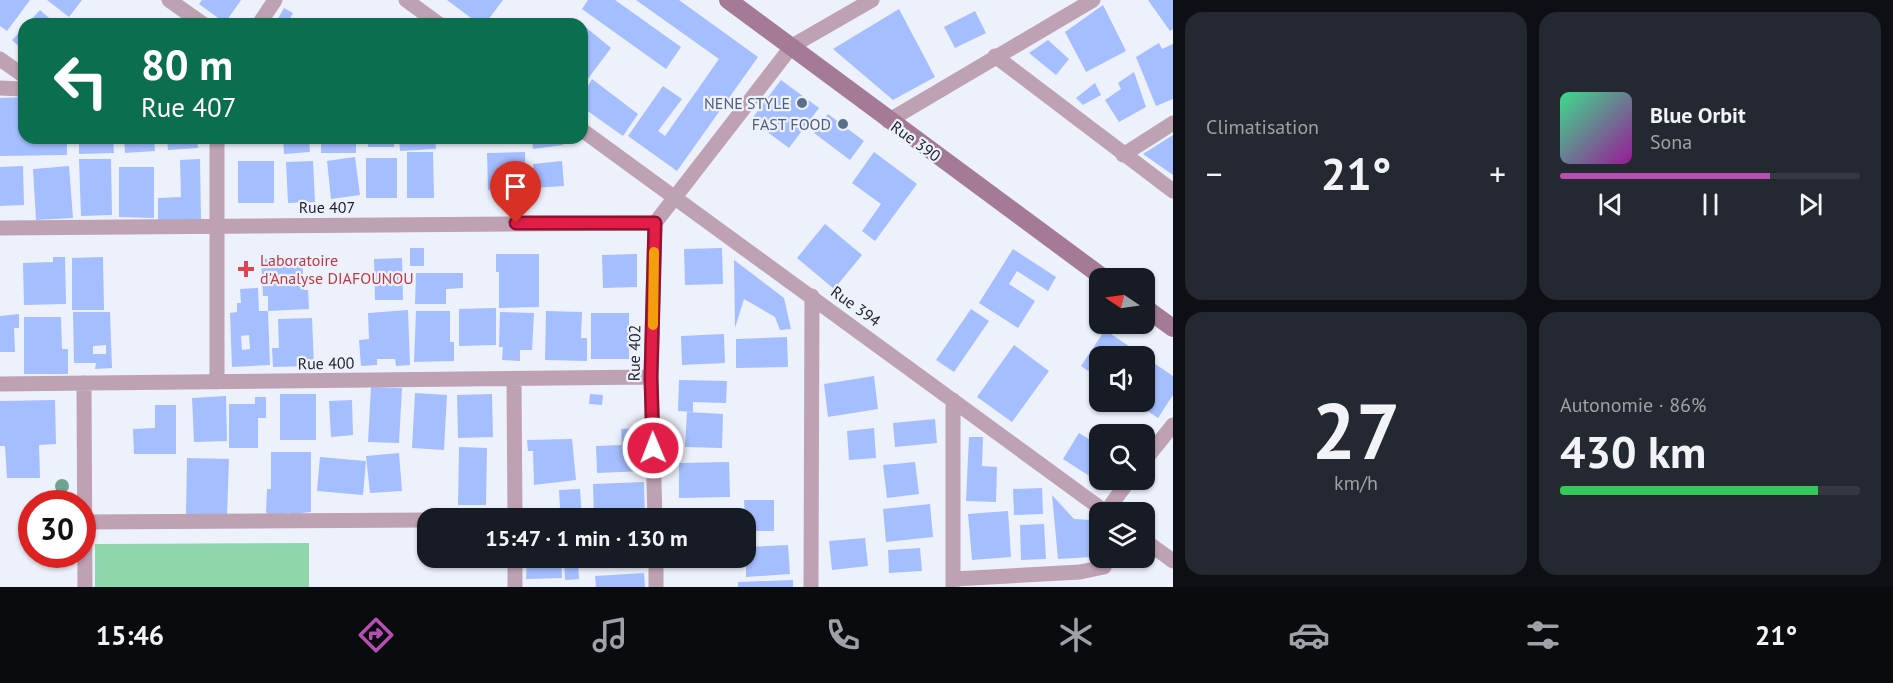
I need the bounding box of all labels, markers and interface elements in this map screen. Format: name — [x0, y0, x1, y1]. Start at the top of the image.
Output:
text: 80 m — [141, 37, 233, 92]
icon: left — [42, 42, 120, 120]
text: Rue 407 — [141, 90, 236, 124]
place label: NENE STYLE — [704, 93, 790, 113]
marker: NENE STYLE — [795, 96, 809, 110]
text: Blue Orbit — [1650, 101, 1746, 129]
place label: FAST FOOD — [752, 114, 831, 134]
text: Climatisation — [1206, 114, 1319, 140]
street label: Rue 390 — [887, 116, 945, 166]
marker: FAST FOOD — [836, 117, 850, 131]
text: Sona — [1650, 129, 1692, 155]
text: 21° — [1321, 144, 1391, 202]
text: − — [1206, 152, 1223, 195]
text: + — [1489, 152, 1506, 195]
pin — [490, 161, 541, 223]
icon: arrive — [499, 170, 532, 203]
icon: previous — [1594, 188, 1627, 221]
icon: pause — [1694, 188, 1727, 221]
icon: next — [1794, 188, 1827, 221]
street label: Rue 407 — [299, 197, 355, 217]
place label: Laboratoire d'Analyse DIAFOUNOU — [260, 250, 414, 288]
marker: Laboratoire d'Analyse DIAFOUNOU — [237, 260, 255, 278]
north arrow — [1089, 268, 1155, 334]
map controls — [1089, 268, 1155, 568]
street label: Rue 394 — [827, 281, 885, 331]
street label: Rue 402 — [624, 325, 644, 381]
button: sound — [1089, 346, 1155, 412]
street label: Rue 400 — [298, 353, 355, 373]
text: 27 — [1312, 380, 1400, 481]
text: Autonomie · 86% — [1560, 392, 1706, 418]
position arrow — [621, 416, 685, 480]
text: 430 km — [1560, 422, 1706, 480]
button: search — [1089, 424, 1155, 490]
text: km/h — [1334, 470, 1378, 496]
speed limit sign: 30 — [18, 490, 96, 568]
button: layers — [1089, 502, 1155, 568]
text: 15:47 · 1 min · 130 m — [485, 524, 688, 552]
icon: directions — [355, 614, 397, 656]
icon: music — [589, 614, 631, 656]
icon: phone — [822, 614, 864, 656]
icon: climate — [1055, 614, 1097, 656]
icon: car — [1288, 614, 1330, 656]
icon: filters — [1522, 614, 1564, 656]
text: 15:46 — [96, 618, 164, 652]
text: 21° — [1755, 618, 1797, 652]

